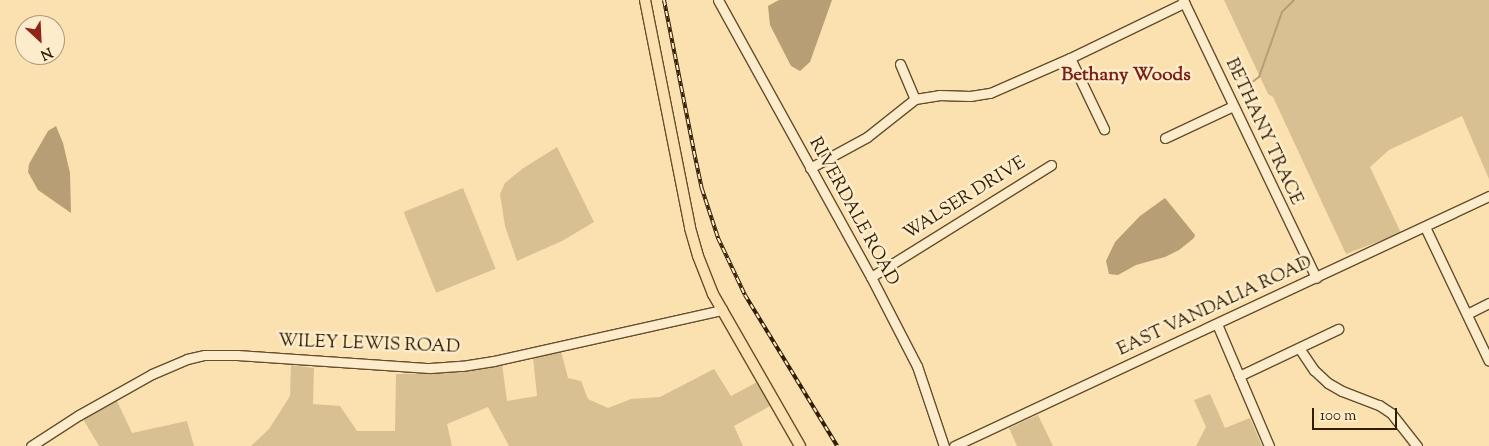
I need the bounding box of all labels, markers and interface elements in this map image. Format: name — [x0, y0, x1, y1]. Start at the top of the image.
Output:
north arrow — [15, 15, 65, 65]
text: N — [37, 41, 55, 64]
street label: BETHANY TRACE — [1220, 55, 1306, 209]
district label: Bethany Woods — [1061, 65, 1191, 87]
street label: RIVERDALE ROAD — [803, 134, 903, 290]
street label: WALSER DRIVE — [900, 153, 1030, 245]
street label: EAST VANDALIA ROAD — [1114, 252, 1316, 362]
street label: WILEY LEWIS ROAD — [278, 331, 460, 359]
scale bar — [1314, 398, 1399, 430]
text: 100 m — [1320, 406, 1356, 427]

